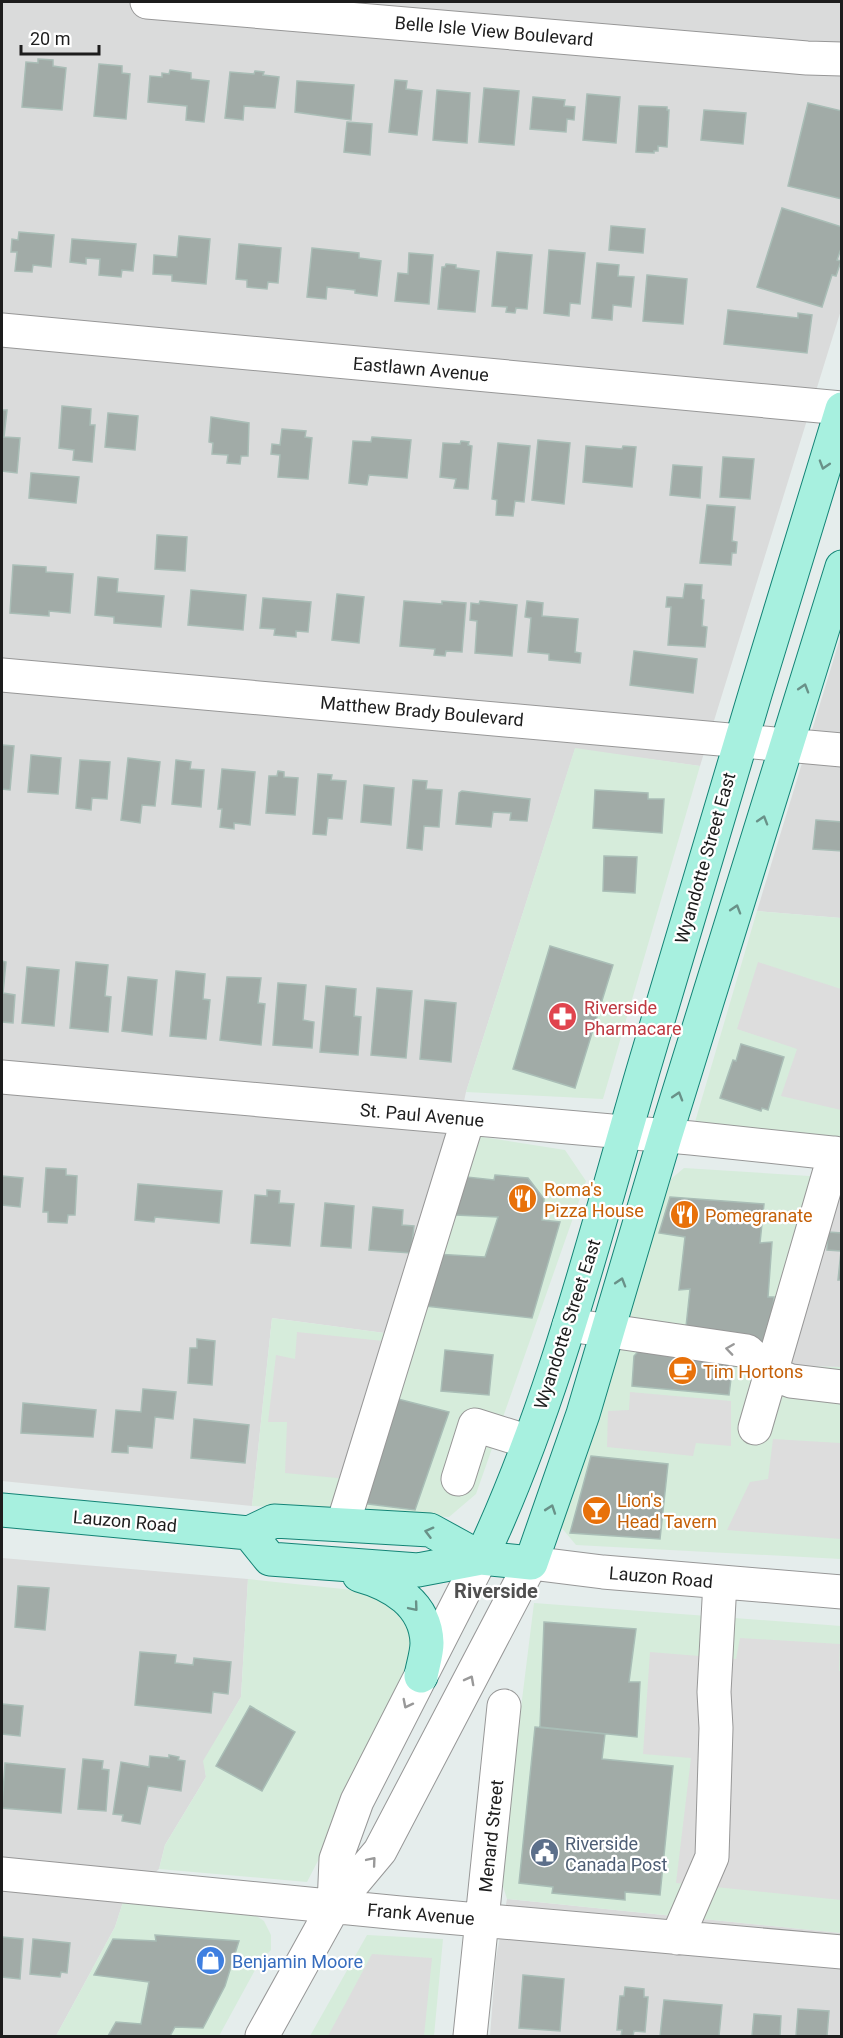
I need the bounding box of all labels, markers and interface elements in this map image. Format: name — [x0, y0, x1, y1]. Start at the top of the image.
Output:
street label: Belle Isle View Boulevard — [394, 12, 594, 50]
scale bar — [21, 18, 99, 56]
text: 20 m — [30, 28, 70, 49]
street label: Eastlawn Avenue — [352, 353, 490, 385]
one-way arrow — [819, 459, 831, 470]
one-way arrow — [797, 683, 809, 694]
street label: Matthew Brady Boulevard — [319, 692, 525, 730]
street label: Wyandotte Street East — [670, 770, 740, 946]
one-way arrow — [756, 815, 768, 826]
one-way arrow — [728, 905, 741, 915]
place label: Riverside Pharmacare — [584, 997, 681, 1039]
pharmacy icon: Riverside Pharmacare — [547, 1001, 579, 1033]
one-way arrow — [671, 1091, 683, 1102]
street label: St. Paul Avenue — [359, 1099, 485, 1131]
place label: Roma's Pizza House — [544, 1179, 644, 1221]
restaurant icon: Roma's Pizza House — [507, 1183, 539, 1215]
restaurant icon: Pomegranate — [668, 1199, 700, 1231]
place label: Pomegranate — [705, 1205, 813, 1226]
street label: Wyandotte Street East — [530, 1236, 604, 1412]
one-way arrow — [614, 1277, 627, 1288]
one-way arrow — [726, 1343, 735, 1356]
cafe icon: Tim Hortons — [666, 1355, 698, 1387]
place label: Tim Hortons — [703, 1361, 803, 1382]
place label: Lion's Head Tavern — [617, 1490, 717, 1532]
bar icon: Lion's Head Tavern — [580, 1494, 612, 1526]
one-way arrow — [544, 1504, 556, 1515]
street label: Lauzon Road — [72, 1506, 178, 1536]
one-way arrow — [424, 1527, 435, 1539]
street label: Lauzon Road — [608, 1562, 714, 1592]
district label: Riverside — [454, 1579, 538, 1603]
one-way arrow — [407, 1600, 418, 1611]
one-way arrow — [463, 1676, 474, 1686]
one-way arrow — [403, 1697, 414, 1708]
street label: Menard Street — [475, 1779, 507, 1893]
place label: Riverside Canada Post — [565, 1833, 667, 1875]
public building icon: Riverside Canada Post — [528, 1837, 560, 1869]
one-way arrow — [365, 1857, 376, 1868]
street label: Frank Avenue — [366, 1899, 476, 1929]
shop icon: Benjamin Moore — [195, 1945, 227, 1977]
place label: Benjamin Moore — [232, 1951, 363, 1972]

